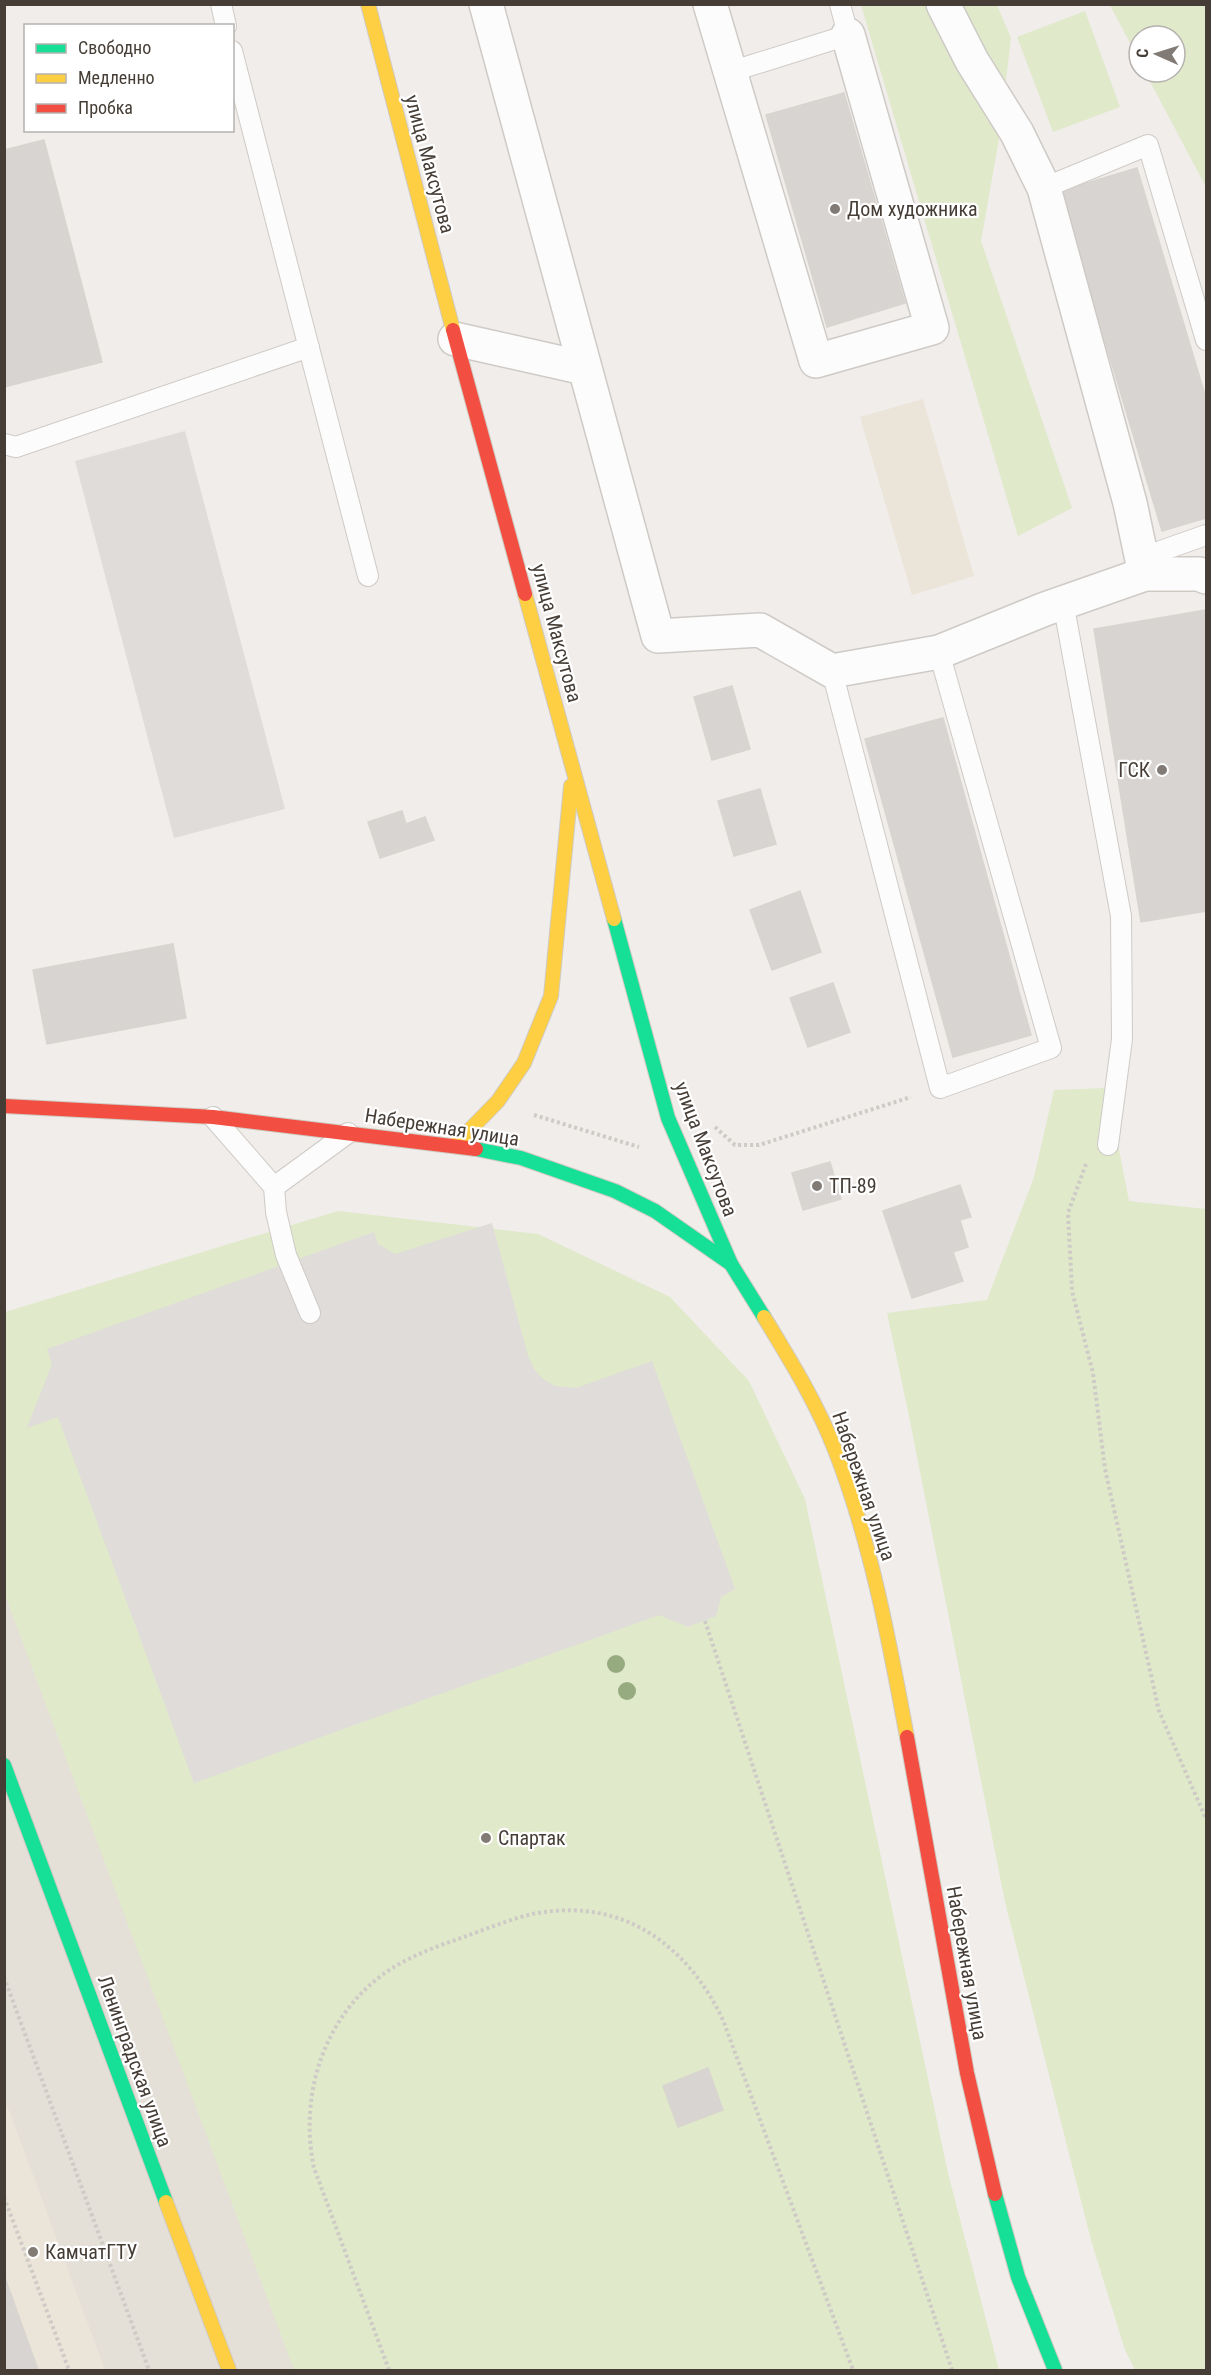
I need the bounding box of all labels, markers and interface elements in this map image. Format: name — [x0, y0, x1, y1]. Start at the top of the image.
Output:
legend — [24, 24, 234, 132]
north arrow — [1127, 24, 1187, 84]
text: Свободно — [78, 37, 151, 58]
text: С — [1133, 48, 1152, 58]
text: Медленно — [78, 67, 155, 88]
street label: улица Максутова — [400, 92, 460, 236]
text: Пробка — [78, 97, 133, 118]
place label: Дом художника — [847, 197, 978, 221]
marker: Дом художника — [828, 202, 842, 216]
street label: улица Максутова — [527, 561, 587, 705]
place label: ГСК — [1118, 758, 1151, 782]
marker: ГСК — [1155, 763, 1169, 777]
street label: улица Максутова — [669, 1078, 743, 1220]
street label: Набережная улица — [363, 1103, 521, 1151]
place label: ТП-89 — [829, 1174, 877, 1198]
marker: ТП-89 — [810, 1179, 824, 1193]
street label: Набережная улица — [827, 1408, 901, 1564]
place label: Спартак — [498, 1826, 566, 1850]
marker: Спартак — [479, 1831, 493, 1845]
street label: Набережная улица — [942, 1884, 992, 2042]
street label: Ленинградская улица — [93, 1972, 177, 2150]
place label: КамчатГТУ — [45, 2240, 137, 2264]
marker: КамчатГТУ — [26, 2245, 40, 2259]

